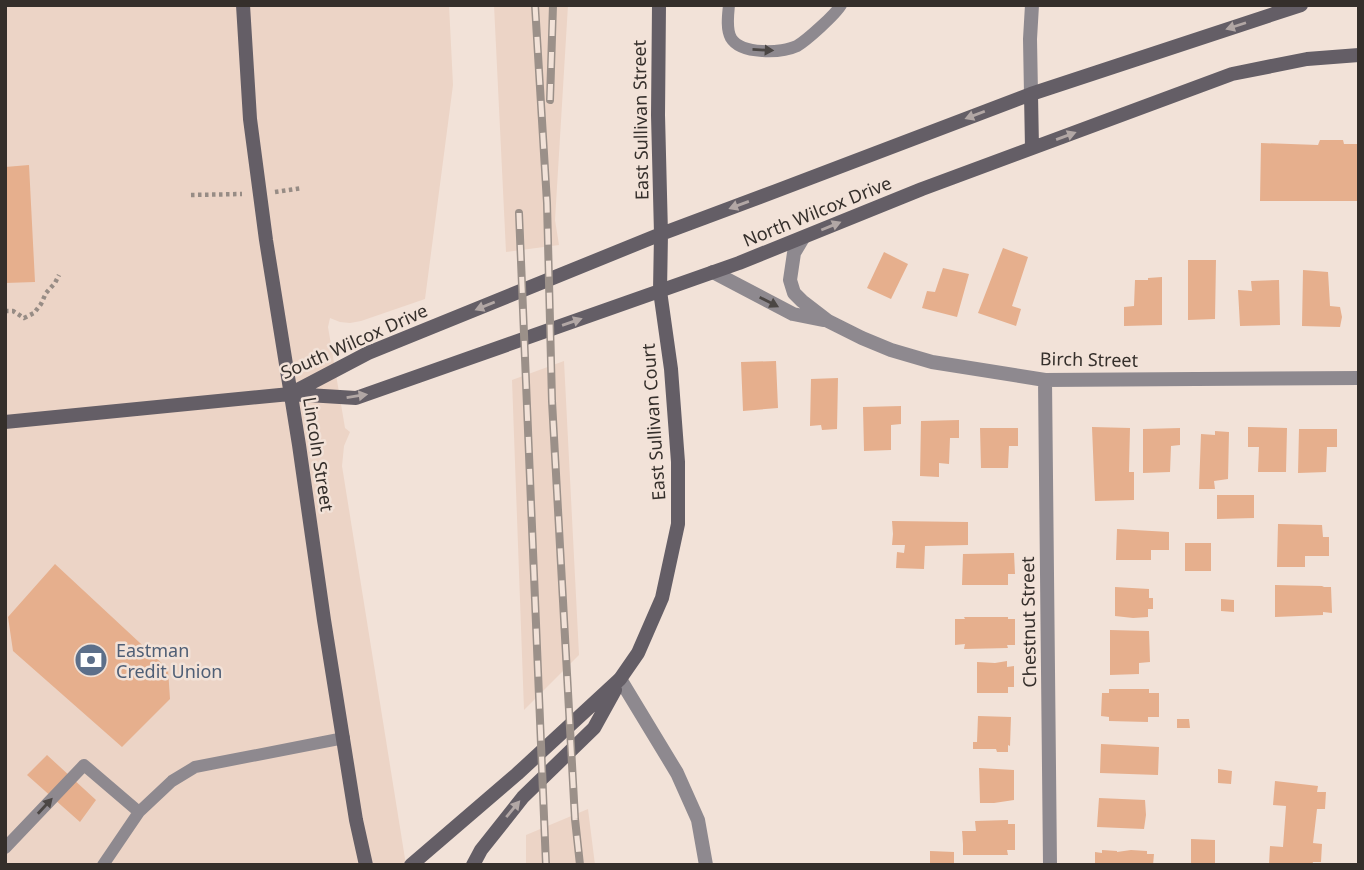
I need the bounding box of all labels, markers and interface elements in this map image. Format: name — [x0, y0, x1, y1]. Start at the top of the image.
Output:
one-way arrow — [1226, 21, 1247, 32]
street label: East Sullivan Street — [627, 39, 653, 200]
one-way arrow — [752, 44, 774, 55]
one-way arrow — [964, 110, 985, 121]
one-way arrow — [1056, 130, 1077, 141]
street label: North Wilcox Drive — [739, 170, 895, 252]
one-way arrow — [729, 200, 750, 211]
one-way arrow — [821, 221, 842, 232]
one-way arrow — [759, 296, 779, 307]
street label: South Wilcox Drive — [277, 298, 431, 384]
one-way arrow — [474, 300, 495, 311]
one-way arrow — [562, 316, 583, 327]
street label: East Sullivan Court — [636, 342, 670, 501]
street label: Birch Street — [1040, 346, 1139, 372]
one-way arrow — [346, 390, 368, 401]
street label: Lincoln Street — [298, 395, 340, 513]
street label: Chestnut Street — [1015, 556, 1041, 688]
place label: Eastman Credit Union — [116, 638, 222, 683]
bank icon: Eastman Credit Union — [72, 641, 110, 679]
one-way arrow — [36, 798, 53, 815]
one-way arrow — [505, 801, 520, 819]

